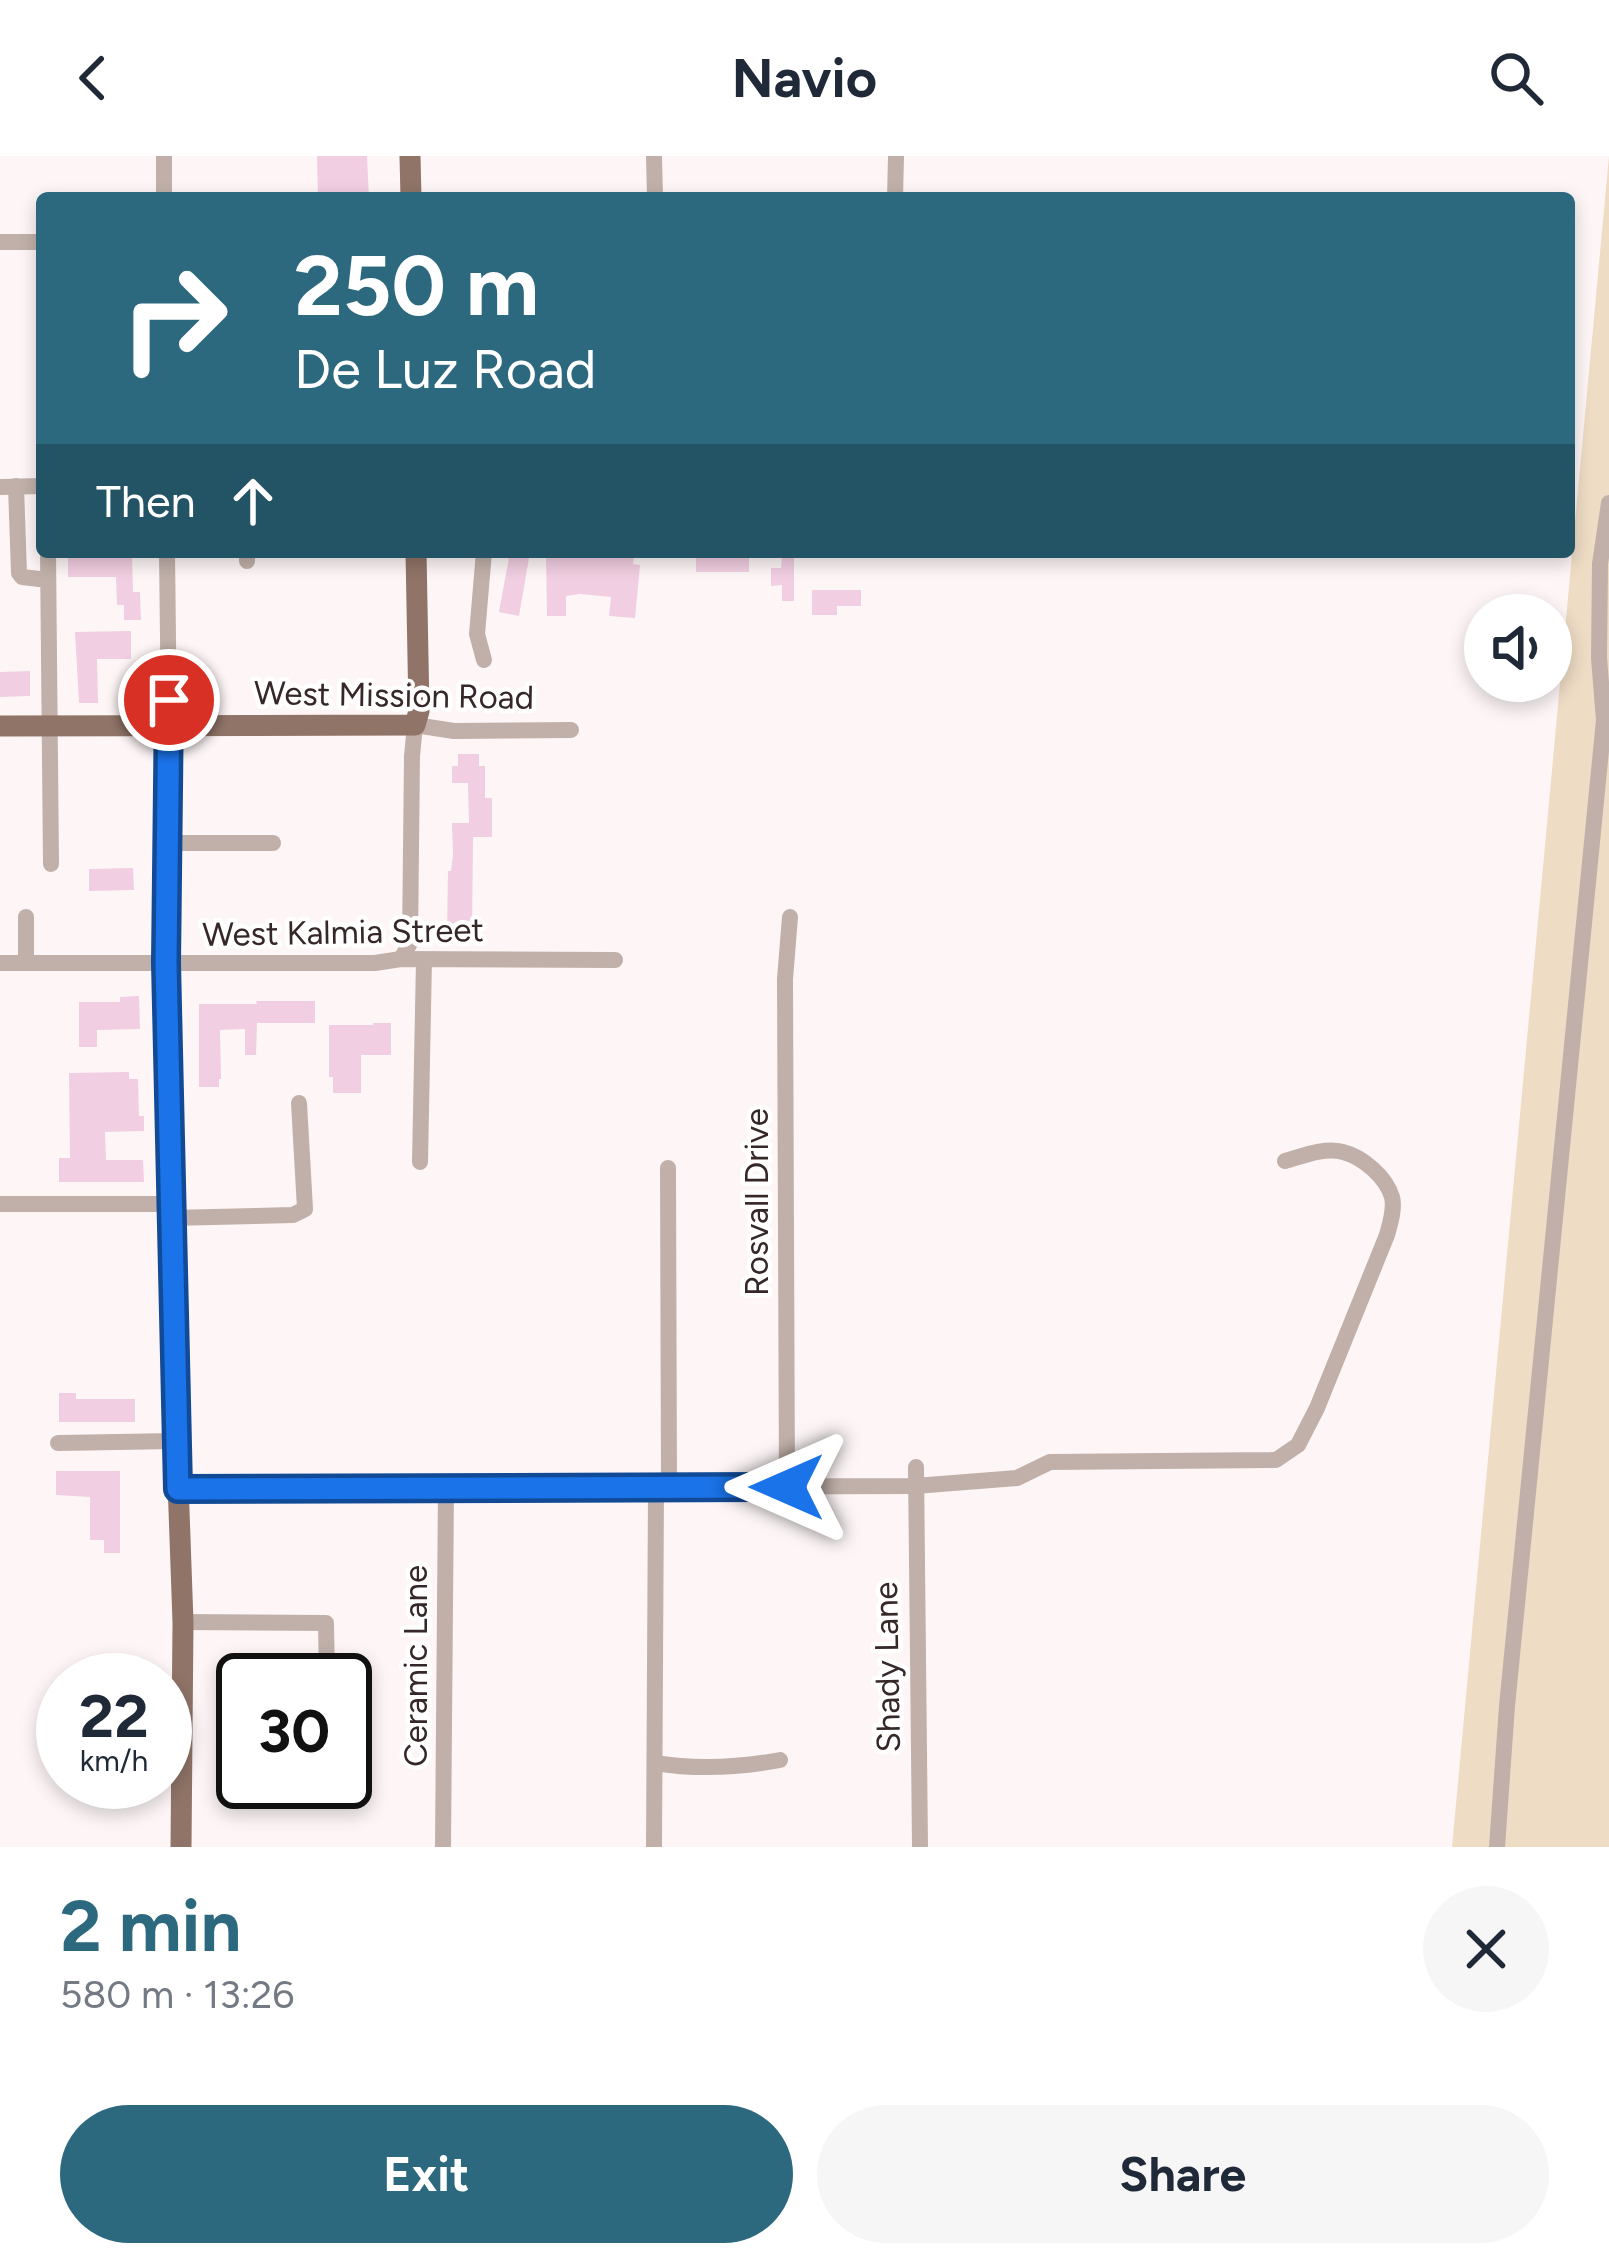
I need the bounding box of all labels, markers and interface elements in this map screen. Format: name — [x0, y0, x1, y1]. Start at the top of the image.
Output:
icon: back — [60, 45, 126, 111]
icon: search — [1483, 45, 1549, 111]
text: Navio — [732, 46, 877, 111]
text: 250 m — [294, 235, 539, 336]
icon: right — [96, 240, 252, 396]
text: De Luz Road — [294, 337, 596, 402]
icon: ahead — [220, 468, 286, 534]
text: Then — [96, 474, 196, 528]
map controls — [1464, 594, 1572, 702]
button: sound — [1464, 594, 1572, 702]
pin — [118, 649, 220, 751]
icon: arrive — [136, 667, 202, 733]
street label: West Mission Road — [254, 673, 534, 717]
street label: West Kalmia Street — [202, 910, 484, 954]
street label: Rosvall Drive — [737, 1108, 776, 1296]
position arrow — [724, 1424, 850, 1550]
street label: Ceramic Lane — [396, 1565, 435, 1767]
street label: Shady Lane — [866, 1581, 908, 1753]
speed limit sign: 30 — [216, 1653, 372, 1809]
text: 22 — [79, 1680, 149, 1752]
text: km/h — [80, 1742, 148, 1779]
text: 2 min — [60, 1883, 241, 1969]
button: close — [1423, 1886, 1549, 2012]
text: 580 m · 13:26 — [60, 1971, 294, 2018]
button: Exit — [60, 2105, 793, 2243]
button: Share — [817, 2105, 1549, 2243]

